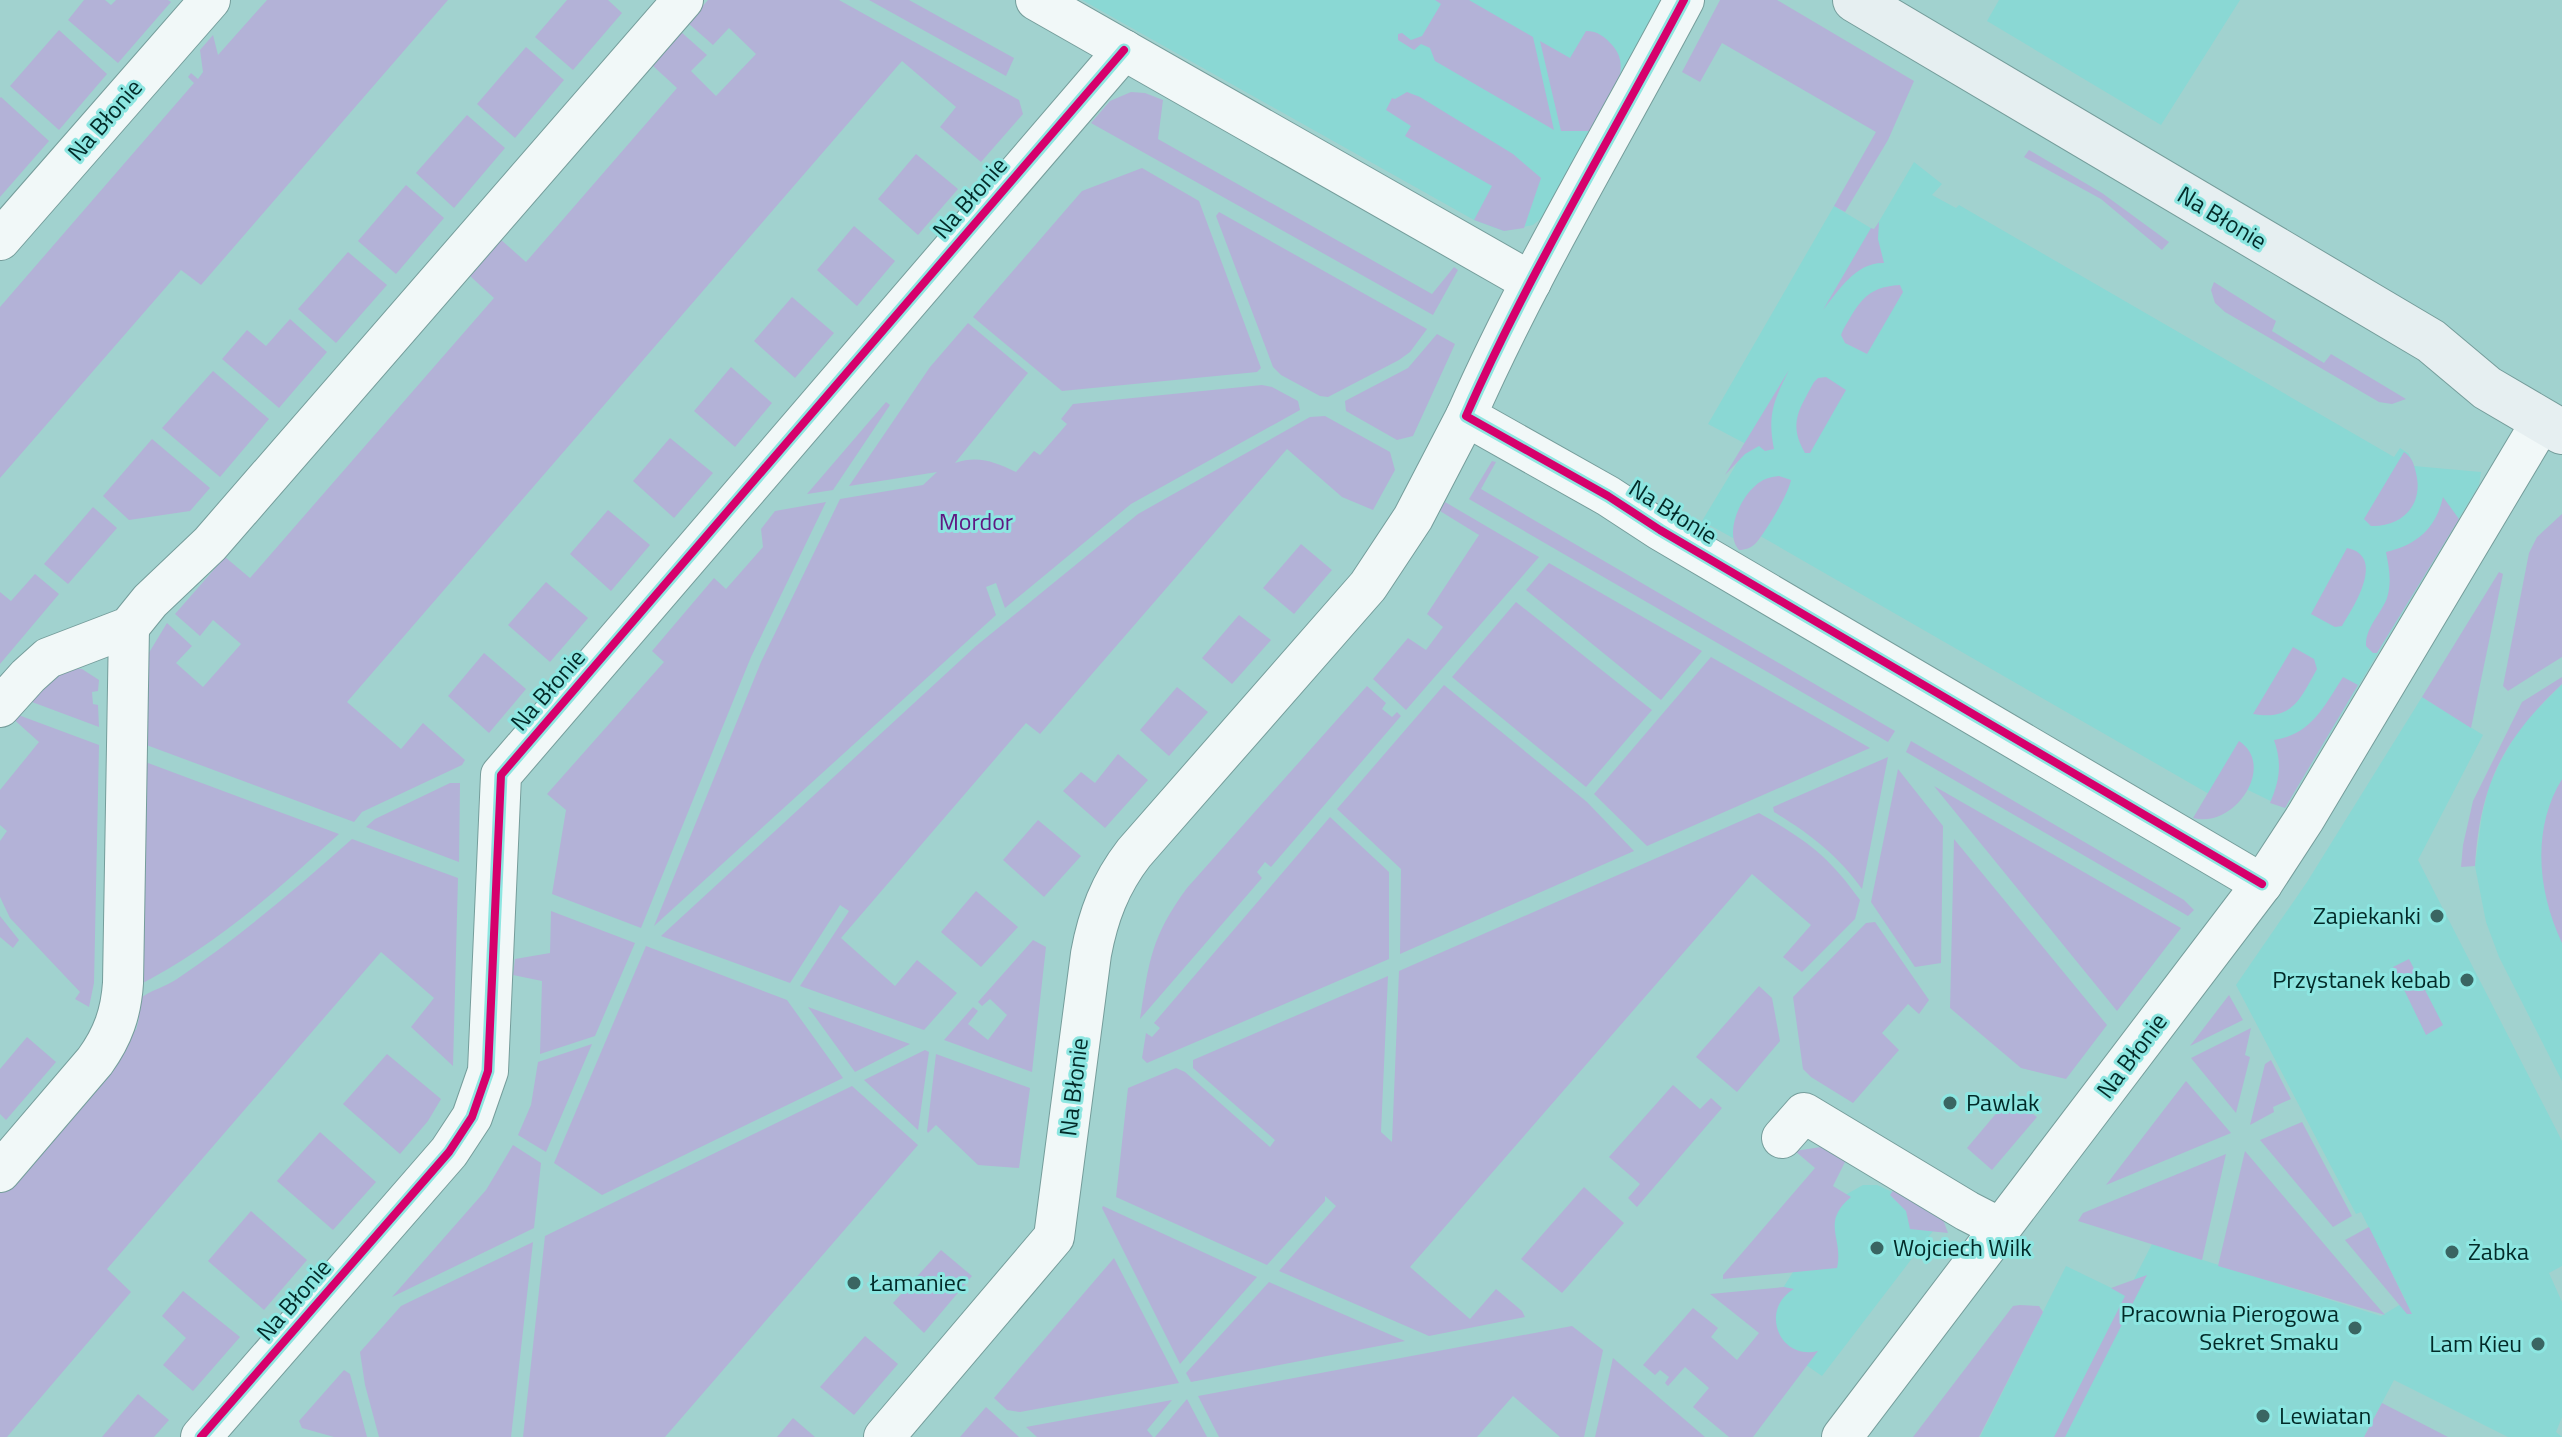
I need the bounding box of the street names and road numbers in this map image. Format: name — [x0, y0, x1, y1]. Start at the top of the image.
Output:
street label: Na Błonie — [58, 70, 150, 168]
street label: Na Błonie — [923, 148, 1015, 246]
street label: Na Błonie — [2171, 176, 2274, 258]
street label: Na Błonie — [1622, 470, 1725, 553]
street label: Na Błonie — [501, 640, 593, 738]
street label: Na Błonie — [2087, 1005, 2175, 1106]
street label: Na Błonie — [1049, 1036, 1097, 1138]
street label: Na Błonie — [247, 1250, 339, 1348]

